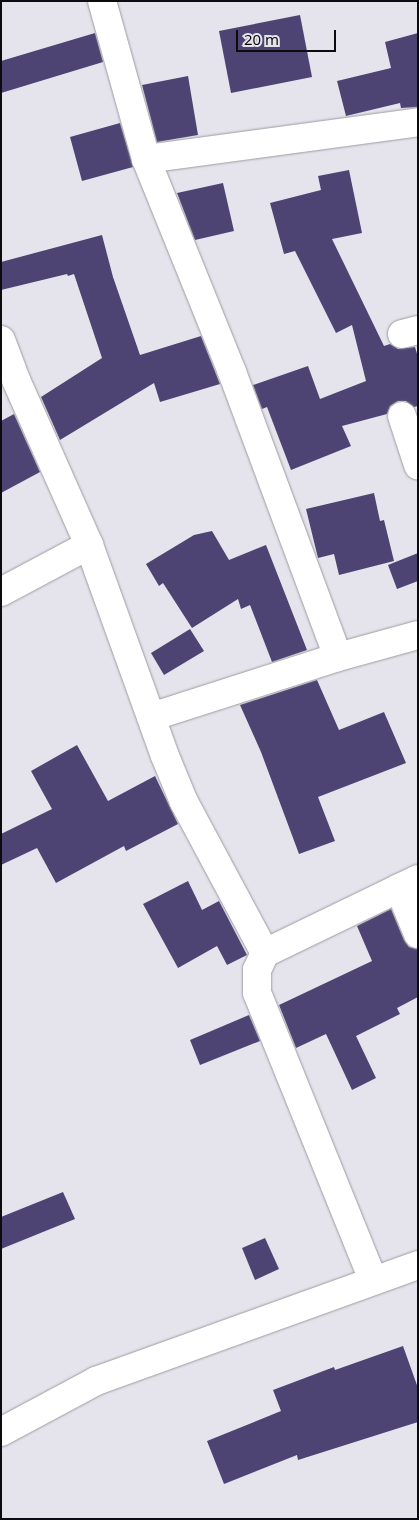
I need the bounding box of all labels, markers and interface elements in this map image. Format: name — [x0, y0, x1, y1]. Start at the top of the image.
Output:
scale bar — [239, 20, 339, 52]
text: 20 m — [244, 29, 279, 49]

